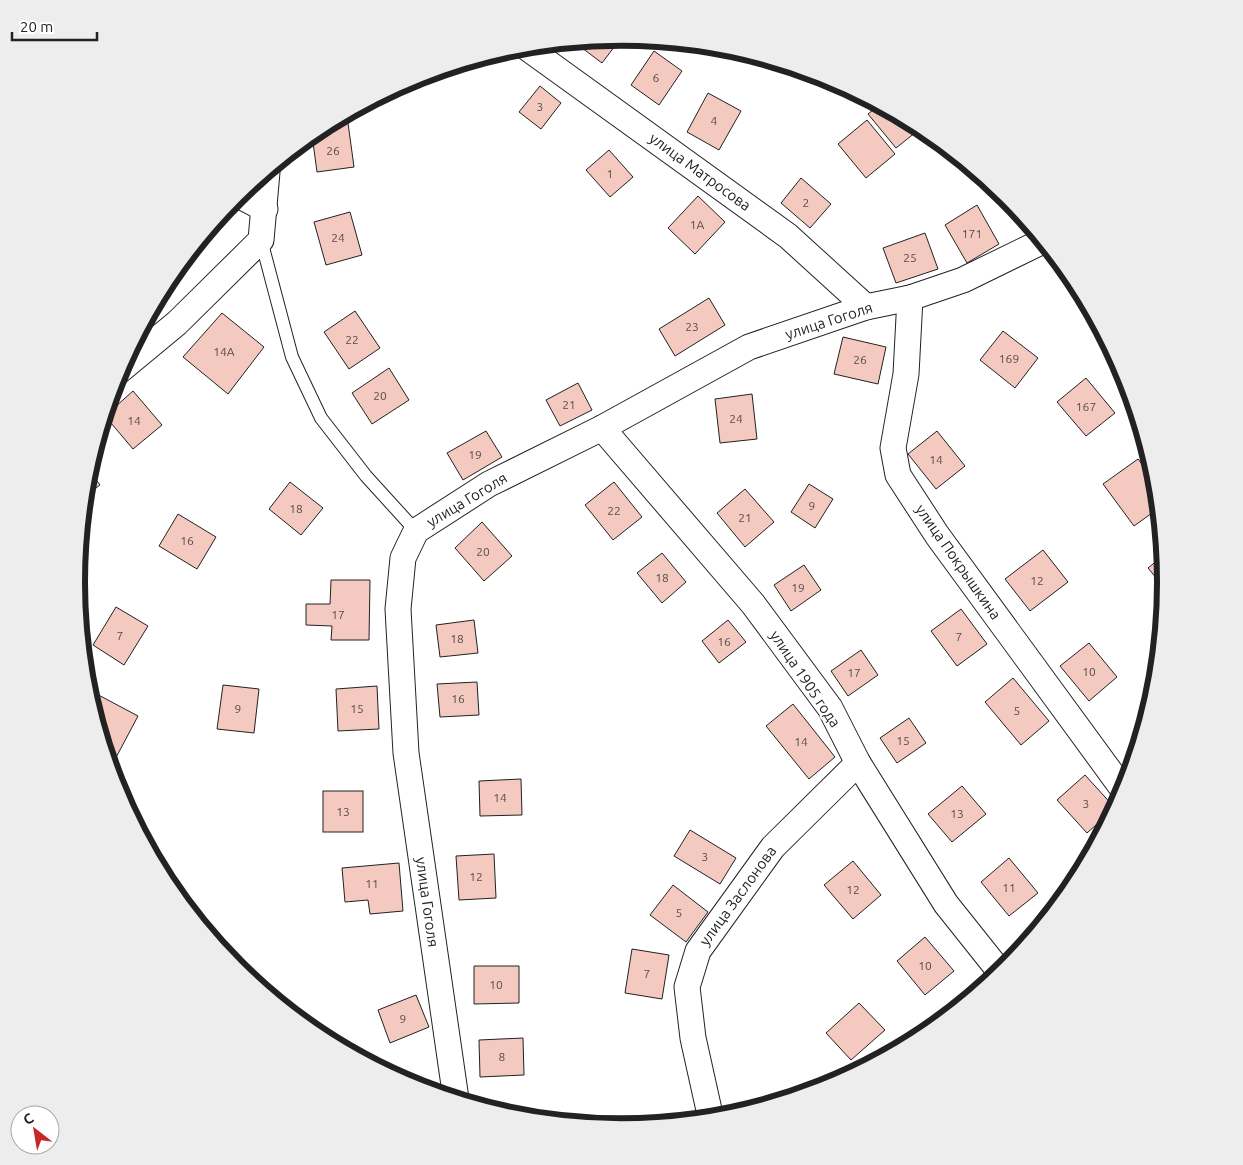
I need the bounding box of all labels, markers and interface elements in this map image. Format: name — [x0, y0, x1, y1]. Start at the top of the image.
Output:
scale bar — [12, 10, 98, 42]
text: 20 m — [20, 18, 53, 35]
house number: 6 — [653, 71, 660, 84]
house number: 3 — [537, 100, 543, 113]
house number: 4 — [711, 114, 718, 127]
street label: улица Матросова — [646, 129, 754, 214]
house number: 26 — [326, 144, 340, 157]
house number: 1 — [607, 167, 613, 180]
house number: 2 — [803, 196, 809, 209]
house number: 1А — [690, 218, 704, 231]
house number: 171 — [962, 227, 982, 240]
house number: 24 — [331, 231, 345, 244]
house number: 25 — [903, 251, 917, 264]
street label: улица Гоголя — [783, 298, 875, 343]
house number: 23 — [685, 320, 699, 333]
house number: 22 — [345, 333, 359, 346]
house number: 14А — [213, 345, 235, 358]
house number: 169 — [999, 352, 1019, 365]
house number: 26 — [853, 353, 867, 366]
house number: 20 — [373, 389, 387, 402]
house number: 21 — [562, 398, 576, 411]
house number: 167 — [1076, 400, 1096, 413]
house number: 24 — [729, 412, 743, 425]
house number: 14 — [127, 414, 141, 427]
house number: 19 — [468, 448, 482, 461]
house number: 14 — [929, 453, 943, 466]
street label: улица Гоголя — [423, 469, 510, 530]
house number: 9 — [809, 499, 815, 512]
street label: улица Покрышкина — [912, 501, 1005, 623]
house number: 18 — [289, 502, 303, 515]
house number: 22 — [607, 504, 621, 517]
house number: 21 — [738, 511, 752, 524]
house number: 16 — [180, 534, 194, 547]
house number: 20 — [476, 545, 490, 558]
house number: 18 — [655, 571, 669, 584]
house number: 12 — [1030, 574, 1044, 587]
house number: 19 — [791, 581, 805, 594]
house number: 17 — [331, 608, 345, 621]
street label: улица 1905 года — [767, 627, 844, 730]
house number: 7 — [117, 629, 123, 642]
house number: 7 — [956, 630, 962, 643]
house number: 18 — [450, 632, 464, 645]
house number: 16 — [717, 635, 731, 648]
house number: 10 — [1082, 665, 1096, 678]
house number: 17 — [847, 666, 861, 679]
house number: 16 — [451, 692, 465, 705]
house number: 9 — [235, 702, 241, 715]
house number: 15 — [350, 702, 364, 715]
house number: 5 — [1014, 704, 1020, 717]
house number: 15 — [896, 734, 910, 747]
house number: 14 — [794, 735, 808, 748]
house number: 14 — [493, 791, 507, 804]
house number: 3 — [1083, 797, 1089, 810]
house number: 13 — [336, 805, 350, 818]
house number: 13 — [950, 807, 964, 820]
street label: улица Заслонова — [696, 843, 779, 949]
house number: 3 — [702, 850, 708, 863]
street label: улица Гоголя — [413, 856, 442, 948]
house number: 12 — [469, 870, 483, 883]
house number: 11 — [365, 877, 379, 890]
house number: 11 — [1002, 881, 1016, 894]
house number: 12 — [846, 883, 860, 896]
house number: 5 — [676, 906, 682, 919]
house number: 10 — [918, 959, 932, 972]
house number: 7 — [644, 967, 650, 980]
house number: 10 — [489, 978, 503, 991]
house number: 9 — [400, 1012, 406, 1025]
house number: 8 — [499, 1050, 506, 1063]
north arrow — [10, 1105, 60, 1155]
text: С — [20, 1110, 36, 1128]

